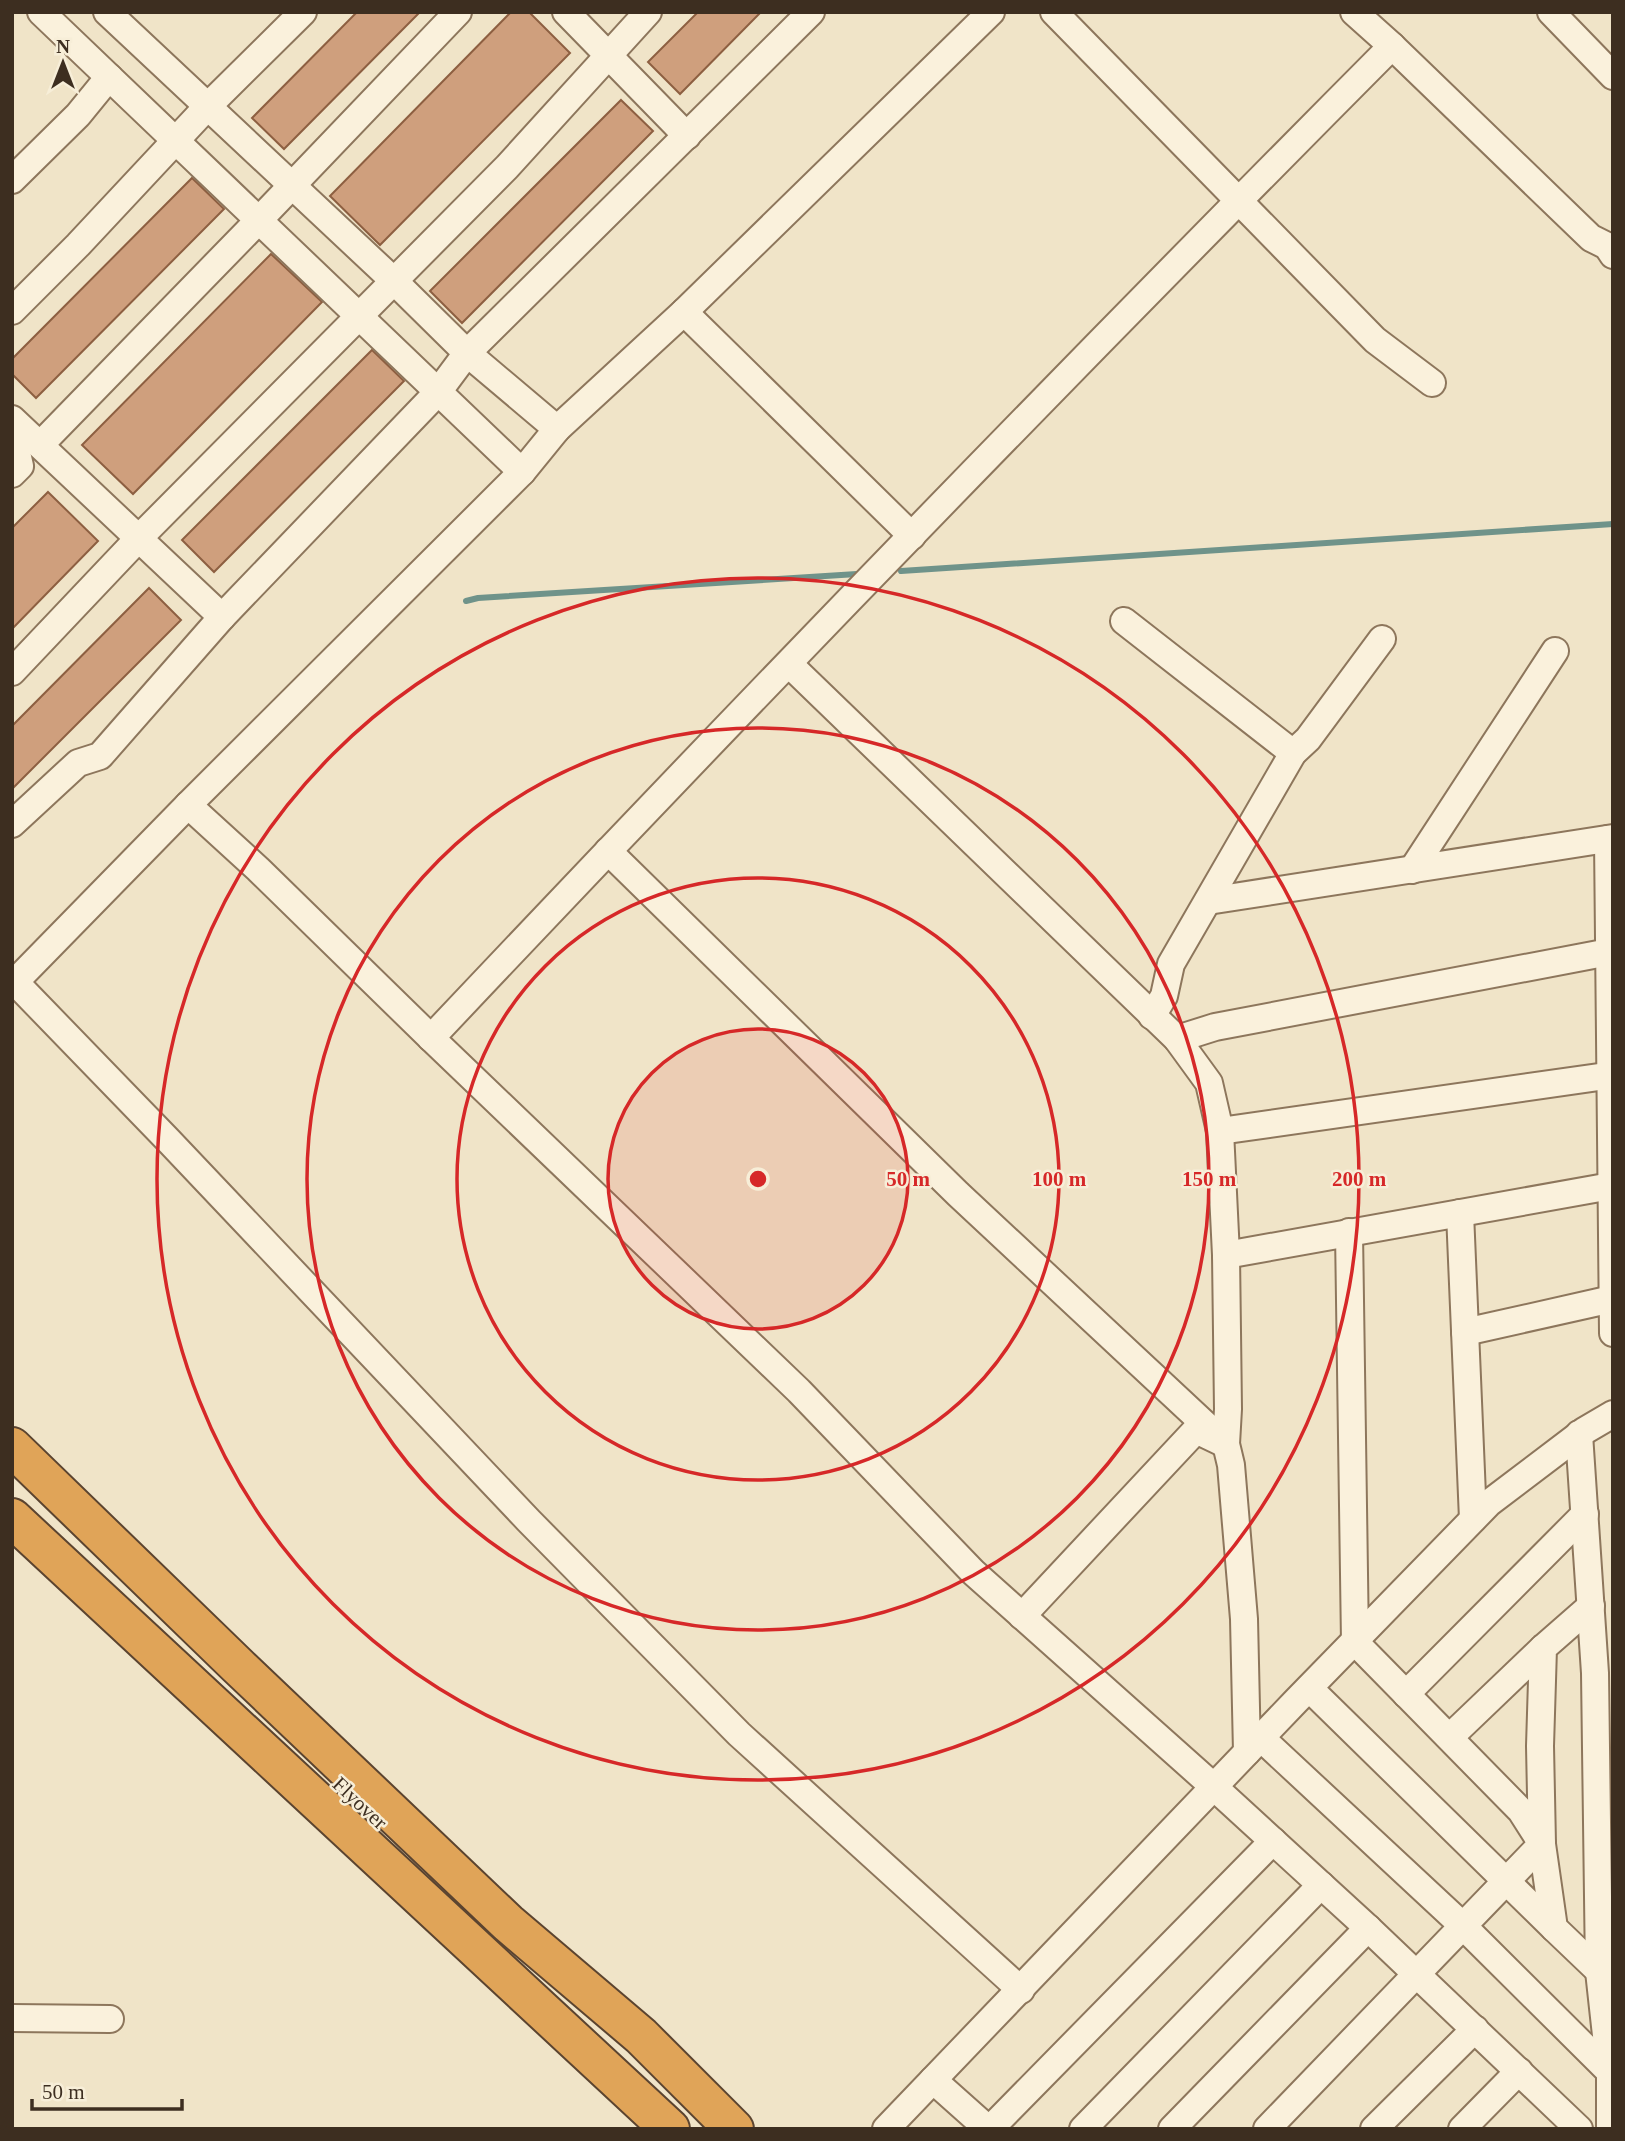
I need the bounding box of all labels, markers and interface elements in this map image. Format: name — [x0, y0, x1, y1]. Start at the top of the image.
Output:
north arrow — [28, 28, 98, 98]
text: N — [56, 36, 70, 57]
centre of rings — [746, 1167, 770, 1191]
text: 50 m — [886, 1167, 930, 1191]
text: 100 m — [1032, 1167, 1087, 1191]
text: 150 m — [1182, 1167, 1237, 1191]
text: 200 m — [1332, 1167, 1387, 1191]
street label: Flyover — [328, 1772, 392, 1834]
scale bar — [32, 2068, 182, 2112]
text: 50 m — [42, 2080, 85, 2104]

